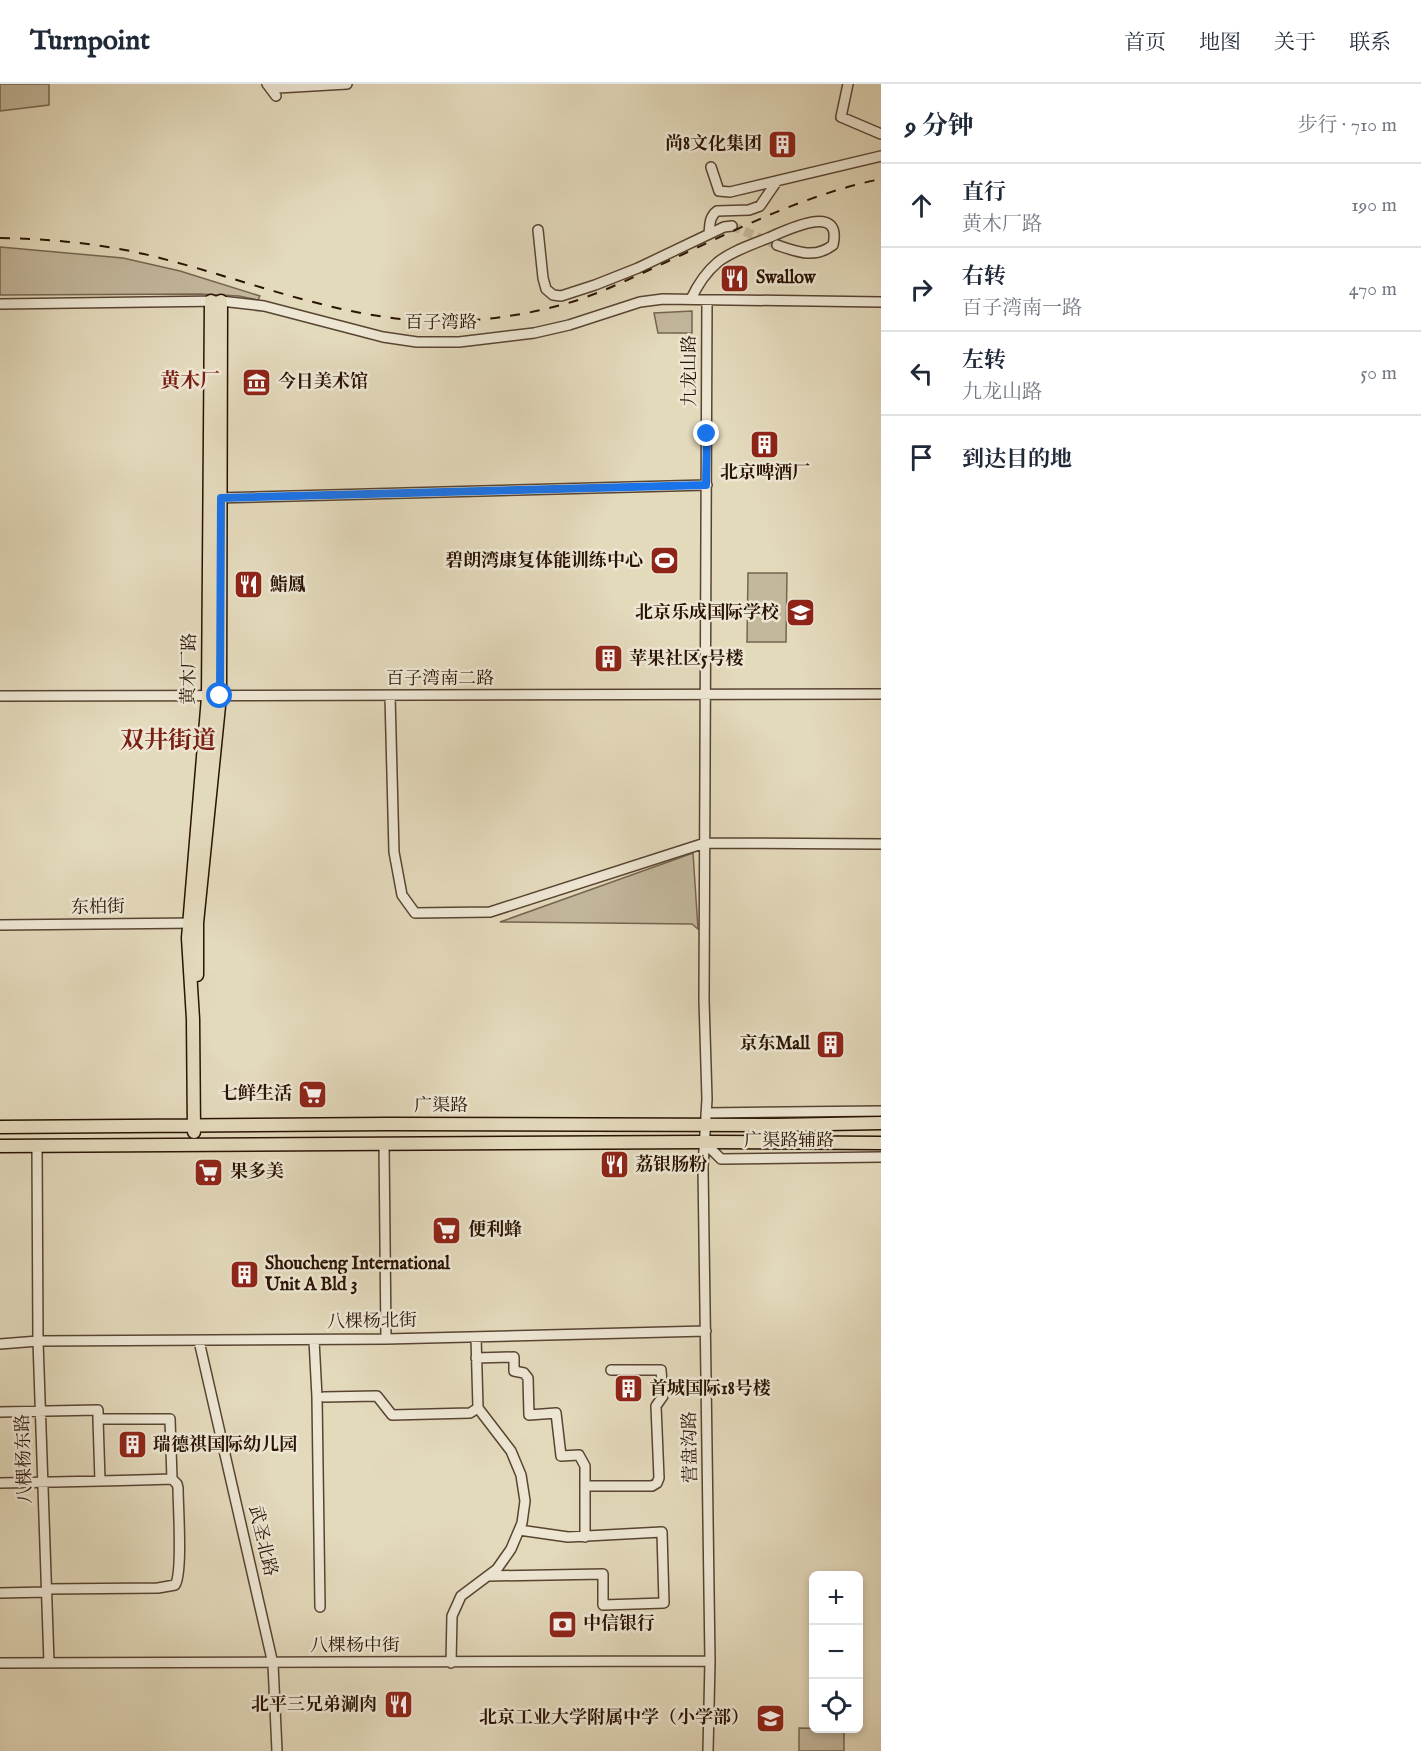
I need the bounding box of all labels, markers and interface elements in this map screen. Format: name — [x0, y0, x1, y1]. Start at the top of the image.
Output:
text: Turnpoint — [30, 24, 150, 59]
text: 首页 — [1124, 30, 1166, 57]
text: 地图 — [1199, 30, 1241, 57]
text: 关于 — [1274, 30, 1316, 57]
text: 联系 — [1349, 30, 1391, 57]
text: 9 分钟 — [905, 110, 974, 143]
text: 步行 · 710 m — [1298, 113, 1397, 138]
building icon: 尚8文化集团 — [767, 128, 799, 160]
place label: 尚8文化集团 — [665, 133, 762, 156]
text: 直行 — [962, 179, 1006, 207]
icon: ahead — [905, 189, 938, 222]
text: 190 m — [1351, 193, 1397, 218]
text: 黄木厂路 — [962, 212, 1042, 237]
restaurant icon: Swallow — [719, 262, 751, 294]
text: 右转 — [962, 263, 1006, 291]
place label: Swallow — [756, 267, 817, 290]
icon: right — [905, 273, 938, 306]
text: 470 m — [1349, 277, 1397, 302]
text: 百子湾南一路 — [962, 296, 1082, 321]
street label: 百子湾路 — [405, 312, 477, 335]
street label: 九龙山路 — [679, 335, 702, 407]
text: 左转 — [962, 347, 1006, 375]
icon: left — [905, 357, 938, 390]
text: 50 m — [1360, 361, 1397, 386]
museum icon: 今日美术馆 — [241, 366, 273, 398]
district label: 黄木厂 — [160, 369, 220, 394]
place label: 今日美术馆 — [278, 371, 368, 394]
text: 九龙山路 — [962, 380, 1042, 405]
route end — [693, 420, 719, 446]
building icon: 北京啤酒厂 — [749, 428, 781, 460]
icon: arrive — [905, 441, 938, 474]
text: 到达目的地 — [962, 446, 1072, 474]
place label: 北京啤酒厂 — [720, 462, 810, 485]
sports icon: 碧朗湾康复体能训练中心 — [648, 545, 680, 577]
place label: 碧朗湾康复体能训练中心 — [445, 550, 643, 573]
restaurant icon: 鮨鳳 — [233, 569, 265, 601]
place label: 鮨鳳 — [270, 574, 306, 597]
school or university icon: 北京乐成国际学校 — [784, 597, 816, 629]
place label: 北京乐成国际学校 — [635, 602, 779, 625]
street label: 黄木厂路 — [178, 633, 202, 705]
building icon: 苹果社区5号楼 — [592, 643, 624, 675]
place label: 苹果社区5号楼 — [629, 648, 744, 671]
street label: 百子湾南二路 — [386, 668, 494, 691]
route start — [206, 682, 232, 708]
district label: 双井街道 — [120, 726, 216, 757]
street label: 东柏街 — [71, 896, 125, 920]
building icon: 京东Mall — [815, 1028, 847, 1060]
place label: 京东Mall — [739, 1033, 811, 1056]
supermarket icon: 七鲜生活 — [297, 1078, 329, 1110]
place label: 七鲜生活 — [220, 1083, 292, 1106]
street label: 广渠路 — [414, 1095, 468, 1118]
street label: 广渠路辅路 — [744, 1130, 834, 1153]
restaurant icon: 荔银肠粉 — [598, 1149, 630, 1181]
place label: 荔银肠粉 — [635, 1154, 707, 1177]
supermarket icon: 果多美 — [193, 1156, 225, 1188]
place label: 果多美 — [230, 1161, 284, 1184]
supermarket icon: 便利蜂 — [431, 1214, 463, 1246]
place label: 便利蜂 — [468, 1219, 522, 1242]
place label: Shoucheng International Unit A Bld 3 — [264, 1253, 451, 1297]
building icon: Shoucheng International Unit A Bld 3 — [228, 1258, 260, 1290]
street label: 八棵杨北街 — [327, 1310, 417, 1334]
building icon: 首城国际18号楼 — [612, 1373, 644, 1405]
place label: 首城国际18号楼 — [649, 1378, 771, 1401]
street label: 营盘沟路 — [679, 1411, 703, 1483]
street label: 八棵杨东路 — [12, 1414, 38, 1504]
building icon: 瑞德祺国际幼儿园 — [116, 1429, 148, 1461]
place label: 瑞德祺国际幼儿园 — [153, 1434, 297, 1457]
street label: 武圣北路 — [243, 1503, 281, 1579]
map controls — [809, 1571, 863, 1733]
button: + — [809, 1571, 863, 1625]
bank icon: 中信银行 — [546, 1608, 578, 1640]
place label: 中信银行 — [583, 1613, 655, 1636]
button: − — [809, 1625, 863, 1679]
street label: 八棵杨中街 — [310, 1635, 400, 1658]
button: locate — [809, 1679, 863, 1733]
restaurant icon: 北平三兄弟涮肉 — [382, 1689, 414, 1721]
place label: 北平三兄弟涮肉 — [251, 1694, 377, 1717]
school or university icon: 北京工业大学附属中学（小学部） — [754, 1702, 786, 1734]
place label: 北京工业大学附属中学（小学部） — [479, 1707, 749, 1730]

